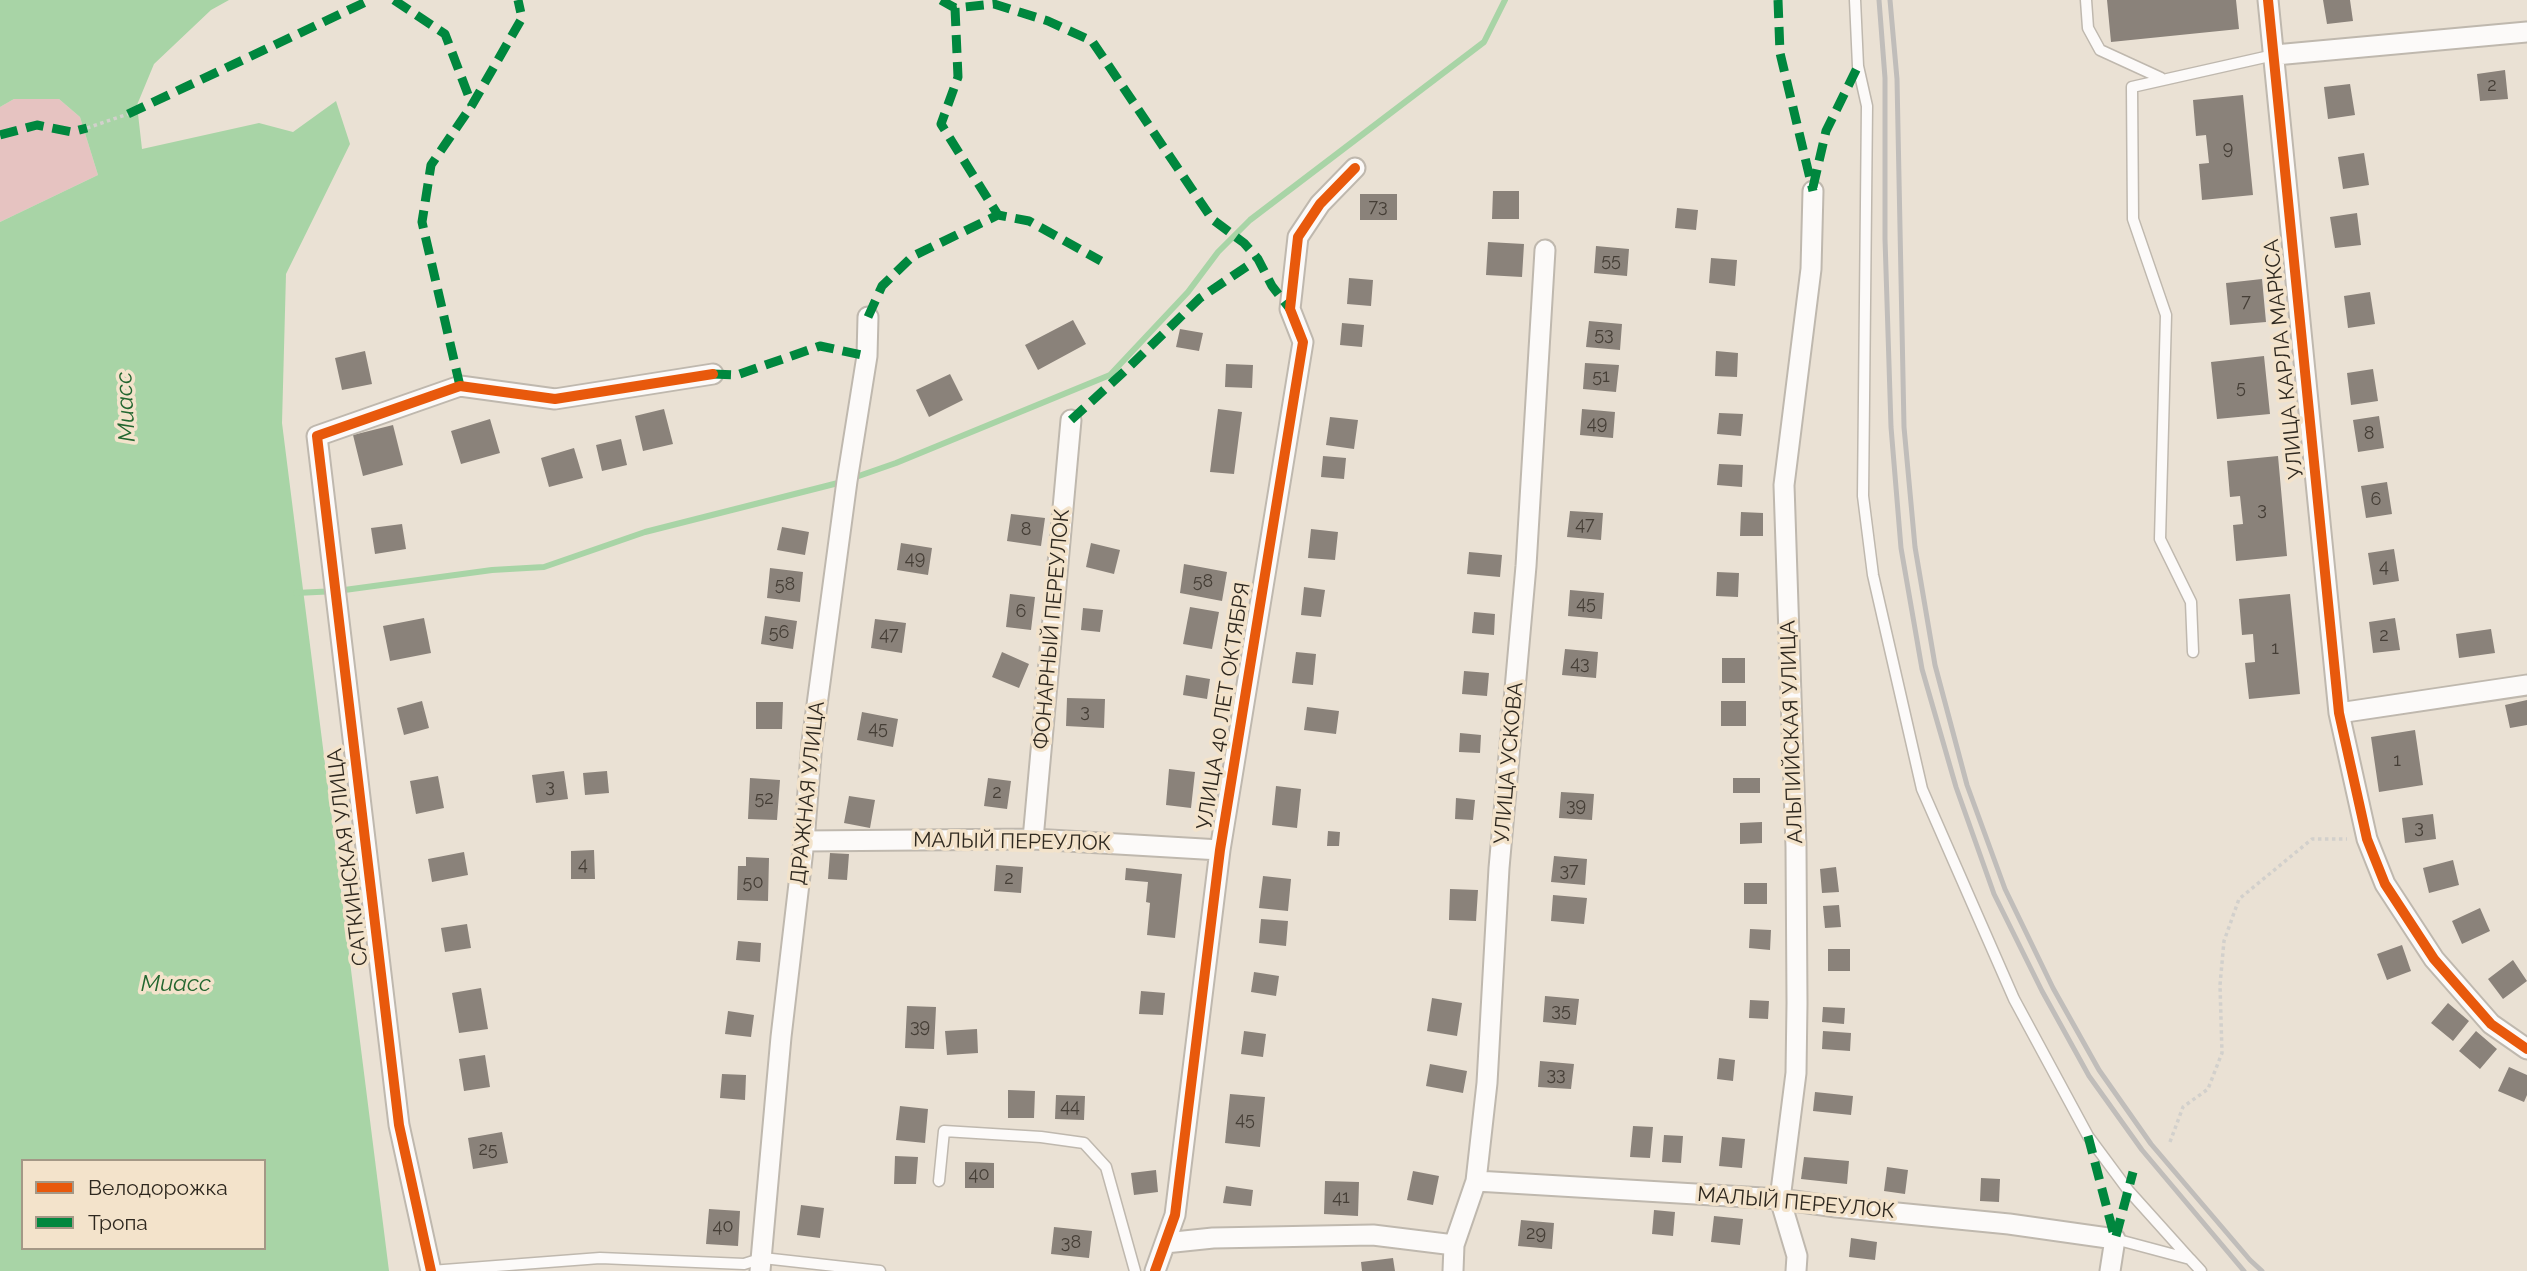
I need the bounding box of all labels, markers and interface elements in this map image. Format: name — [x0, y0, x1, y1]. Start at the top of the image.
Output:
house number: 2 — [2487, 75, 2497, 97]
house number: 9 — [2223, 138, 2233, 160]
house number: 73 — [1368, 196, 1388, 218]
street label: УЛИЦА КАРЛА МАРКСА — [2259, 238, 2309, 480]
house number: 55 — [1601, 250, 1621, 272]
house number: 7 — [2241, 291, 2251, 313]
house number: 53 — [1594, 324, 1614, 346]
house number: 51 — [1592, 366, 1610, 388]
water label: Миасс — [110, 371, 142, 443]
house number: 5 — [2236, 377, 2246, 399]
house number: 49 — [1587, 413, 1607, 435]
house number: 8 — [2364, 423, 2374, 445]
house number: 6 — [2371, 489, 2381, 511]
house number: 3 — [2257, 499, 2267, 521]
street label: ФОНАРНЫЙ ПЕРЕУЛОК — [1029, 508, 1075, 750]
house number: 47 — [1575, 514, 1595, 536]
house number: 8 — [1021, 519, 1031, 541]
house number: 49 — [905, 548, 925, 570]
house number: 4 — [2379, 556, 2389, 578]
house number: 58 — [1193, 571, 1213, 593]
house number: 58 — [775, 574, 795, 596]
street label: УЛИЦА 40 ЛЕТ ОКТЯБРЯ — [1192, 581, 1256, 831]
house number: 45 — [1576, 593, 1596, 615]
house number: 6 — [1016, 601, 1026, 623]
street label: АЛЬПИЙСКАЯ УЛИЦА — [1776, 620, 1808, 844]
house number: 56 — [769, 622, 789, 644]
house number: 47 — [879, 624, 899, 646]
house number: 2 — [2379, 625, 2389, 647]
house number: 1 — [2271, 638, 2279, 660]
house number: 43 — [1570, 653, 1590, 675]
street label: УЛИЦА УСКОВА — [1489, 681, 1529, 845]
street label: ДРАЖНАЯ УЛИЦА — [786, 700, 830, 886]
house number: 3 — [1080, 701, 1090, 723]
house number: 45 — [868, 718, 888, 740]
street label: САТКИНСКАЯ УЛИЦА — [322, 747, 374, 967]
house number: 1 — [2393, 750, 2401, 772]
house number: 3 — [545, 776, 555, 798]
house number: 2 — [992, 782, 1002, 804]
house number: 52 — [754, 788, 774, 810]
house number: 39 — [1566, 795, 1586, 817]
house number: 3 — [2414, 817, 2424, 839]
street label: МАЛЫЙ ПЕРЕУЛОК — [913, 828, 1111, 856]
house number: 4 — [578, 854, 588, 876]
house number: 37 — [1559, 860, 1579, 882]
house number: 2 — [1004, 868, 1014, 890]
house number: 50 — [743, 872, 763, 894]
water label: Миасс — [141, 970, 211, 998]
house number: 35 — [1551, 1000, 1571, 1022]
house number: 39 — [910, 1016, 930, 1038]
house number: 33 — [1546, 1064, 1566, 1086]
house number: 44 — [1060, 1096, 1080, 1118]
house number: 45 — [1235, 1109, 1255, 1131]
house number: 25 — [478, 1139, 498, 1161]
legend — [21, 1159, 266, 1250]
house number: 40 — [969, 1164, 989, 1186]
text: Велодорожка — [88, 1175, 228, 1200]
street label: МАЛЫЙ ПЕРЕУЛОК — [1696, 1182, 1896, 1224]
house number: 41 — [1332, 1187, 1350, 1209]
text: Тропа — [88, 1210, 148, 1235]
house number: 40 — [713, 1216, 733, 1238]
house number: 29 — [1526, 1223, 1546, 1245]
house number: 38 — [1061, 1232, 1081, 1254]

